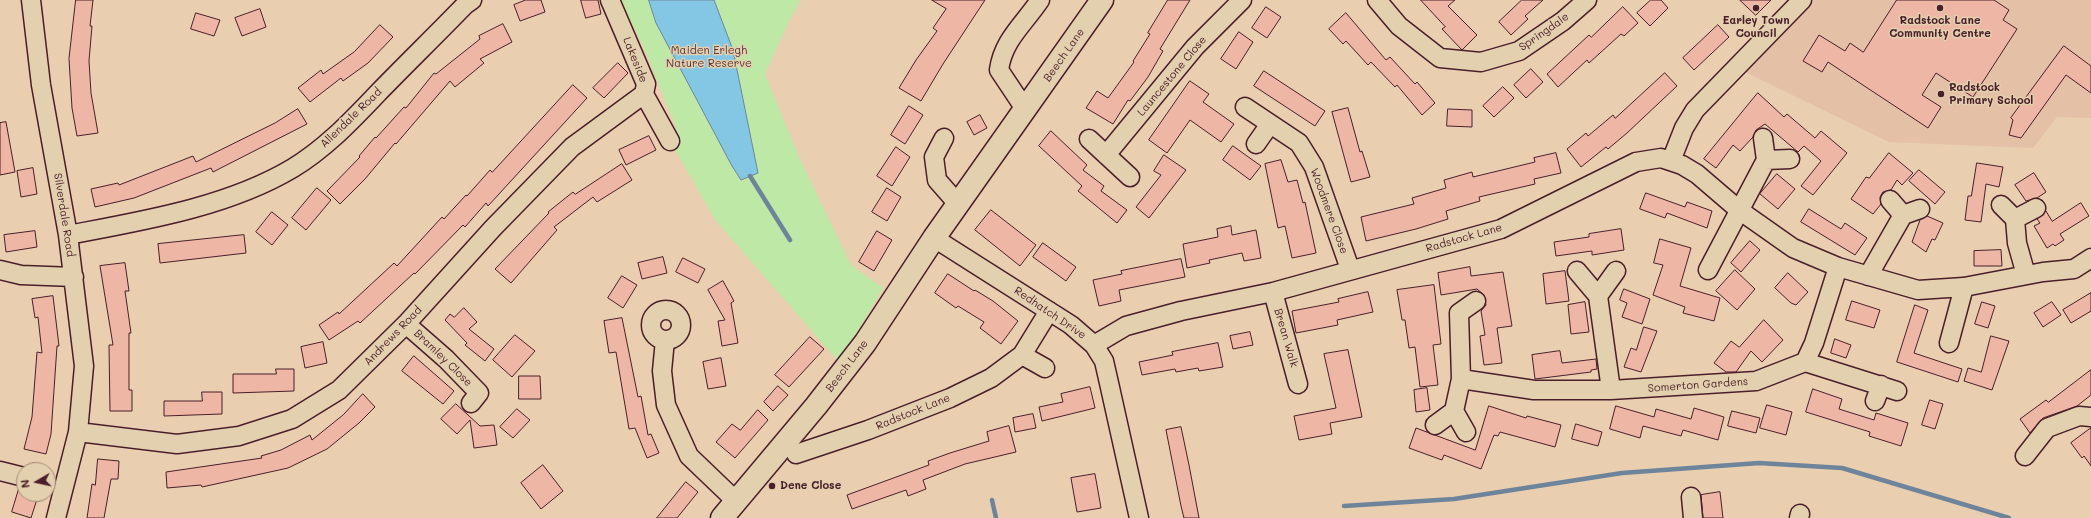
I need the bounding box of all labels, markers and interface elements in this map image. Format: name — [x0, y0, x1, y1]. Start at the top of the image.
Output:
marker: Earley Town Council — [1751, 3, 1761, 13]
marker: Radstock Lane Community Centre — [1935, 3, 1945, 13]
street label: Springdale — [1517, 10, 1571, 54]
place label: Earley Town Council — [1723, 14, 1789, 40]
place label: Radstock Lane Community Centre — [1889, 14, 1991, 40]
street label: Beech Lane — [1041, 26, 1087, 84]
street label: Launcestone Close — [1135, 33, 1209, 119]
street label: Lakeside — [620, 35, 650, 85]
park label: Maiden Erlegh Nature Reserve — [666, 44, 752, 70]
place label: Radstock Primary School — [1949, 81, 2033, 107]
street label: Allendale Road — [318, 85, 384, 151]
marker: Radstock Primary School — [1936, 89, 1946, 99]
street label: Woodmere Close — [1307, 166, 1351, 256]
street label: Silverdale Road — [51, 172, 77, 258]
street label: Radstock Lane — [1424, 221, 1504, 255]
street label: Redhatch Drive — [1011, 284, 1089, 342]
street label: Andrews Road — [361, 303, 425, 369]
street label: Brean Walk — [1271, 307, 1301, 369]
street label: Bramley Close — [411, 327, 475, 389]
street label: Beech Lane — [823, 337, 871, 395]
street label: Somerton Gardens — [1647, 375, 1749, 395]
street label: Radstock Lane — [874, 391, 952, 433]
north arrow — [16, 462, 56, 502]
text: N — [17, 479, 33, 489]
place label: Dene Close — [780, 479, 841, 493]
marker: Dene Close — [767, 481, 777, 491]

